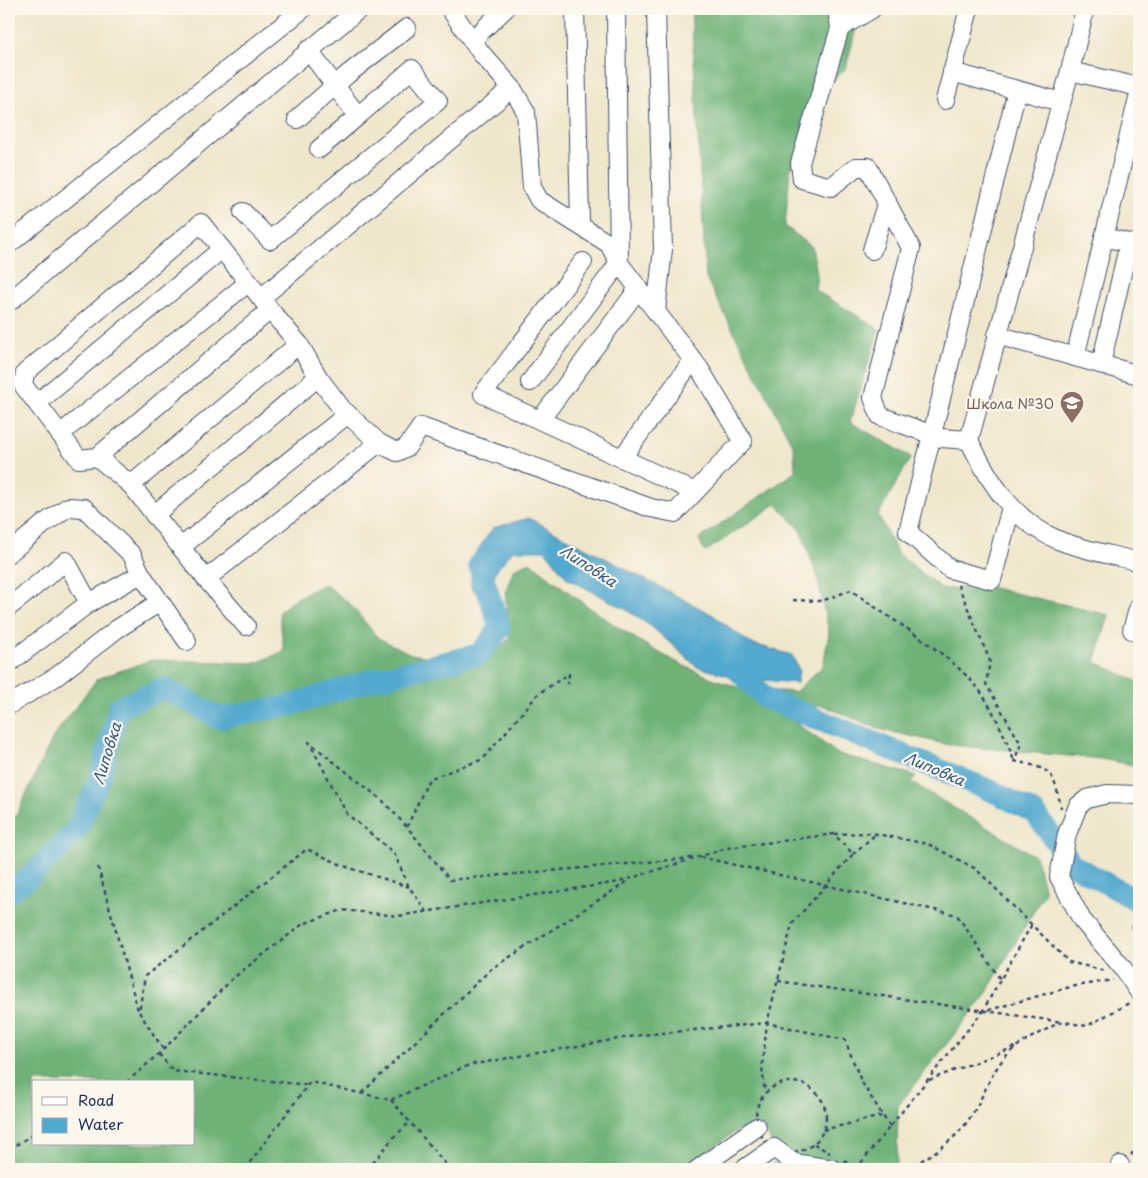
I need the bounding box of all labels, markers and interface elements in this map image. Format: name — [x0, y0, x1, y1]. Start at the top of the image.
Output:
school or university icon: Школа №30 — [1059, 390, 1085, 424]
place label: Школа №30 — [966, 393, 1054, 414]
water label: Липовка — [556, 538, 622, 592]
water label: Липовка — [86, 719, 126, 787]
water label: Липовка — [901, 745, 969, 791]
legend — [32, 1080, 195, 1146]
text: Road — [78, 1088, 114, 1111]
text: Water — [78, 1112, 123, 1135]

